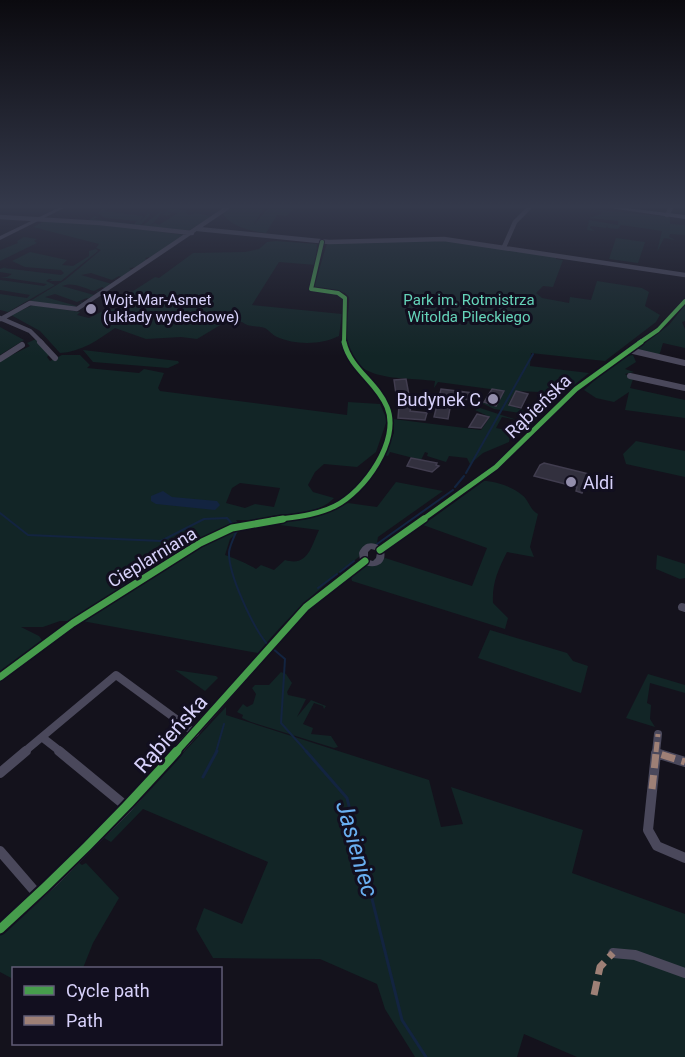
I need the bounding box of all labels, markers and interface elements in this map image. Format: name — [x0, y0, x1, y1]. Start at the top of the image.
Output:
place label: Wojt-Mar-Asmet (układy wydechowe) — [103, 291, 239, 326]
park label: Park im. Rotmistrza Witolda Pileckiego — [403, 291, 535, 326]
marker: Wojt-Mar-Asmet (układy wydechowe) — [84, 302, 98, 316]
street label: Rąbieńska — [501, 370, 575, 442]
place label: Budynek C — [396, 389, 481, 410]
marker: Budynek C — [486, 392, 500, 406]
place label: Aldi — [583, 472, 614, 493]
marker: Aldi — [564, 475, 578, 489]
street label: Cieplarniana — [104, 522, 200, 592]
street label: Rąbieńska — [130, 690, 212, 778]
water label: Jasieniec — [330, 798, 384, 900]
legend — [12, 967, 222, 1045]
text: Cycle path — [66, 980, 150, 1001]
text: Path — [66, 1010, 103, 1031]

